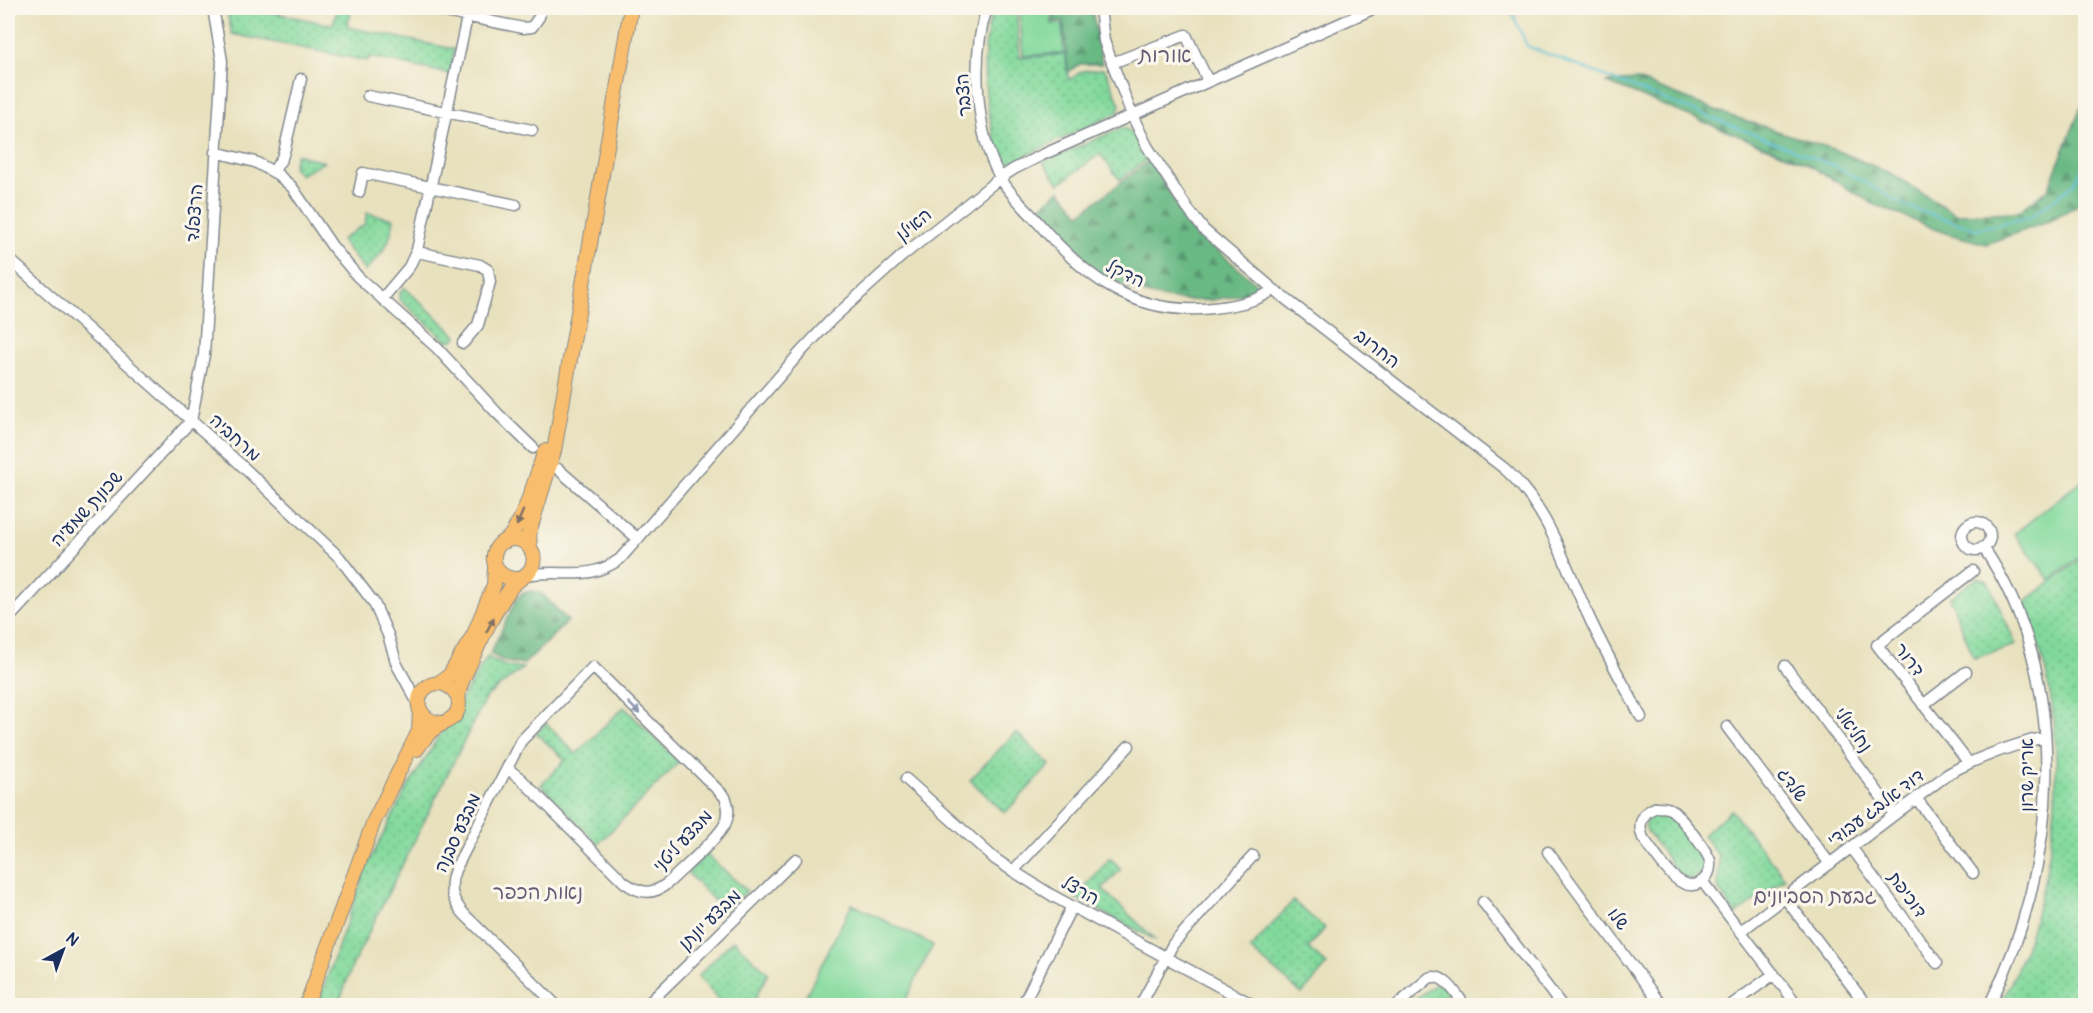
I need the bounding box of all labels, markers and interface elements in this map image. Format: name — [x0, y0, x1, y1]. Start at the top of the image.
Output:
district label: אורות — [1136, 42, 1192, 69]
street label: הצבר — [951, 73, 977, 117]
street label: הרצפלד — [181, 183, 209, 243]
street label: האילן — [891, 203, 937, 247]
street label: הדקל — [1102, 255, 1148, 293]
street label: החרוב — [1350, 324, 1404, 374]
street label: מרחביה — [204, 409, 266, 467]
street label: שכונת שמעיה — [46, 466, 128, 552]
one-way arrow — [515, 509, 524, 527]
one-way arrow — [486, 616, 495, 633]
street label: דרור — [1889, 639, 1929, 681]
one-way arrow — [627, 701, 641, 715]
street label: נחליאלי — [1829, 703, 1877, 757]
street label: אריק שרון — [2016, 738, 2039, 812]
street label: שלדג — [1772, 763, 1812, 807]
street label: דוד אלבג עבודי — [1823, 764, 1929, 852]
street label: מבצע סבנה — [430, 789, 486, 877]
street label: מבצע ליטני — [648, 805, 718, 877]
street label: דוכיפת — [1882, 866, 1932, 923]
street label: הרצל — [1057, 871, 1103, 911]
district label: נאות הכפר — [493, 880, 583, 905]
district label: גבעת הסביונים — [1753, 884, 1877, 909]
street label: מבצע יונתן — [674, 885, 746, 955]
street label: שלו — [1602, 903, 1634, 935]
north arrow — [33, 920, 93, 980]
text: N — [62, 928, 83, 951]

